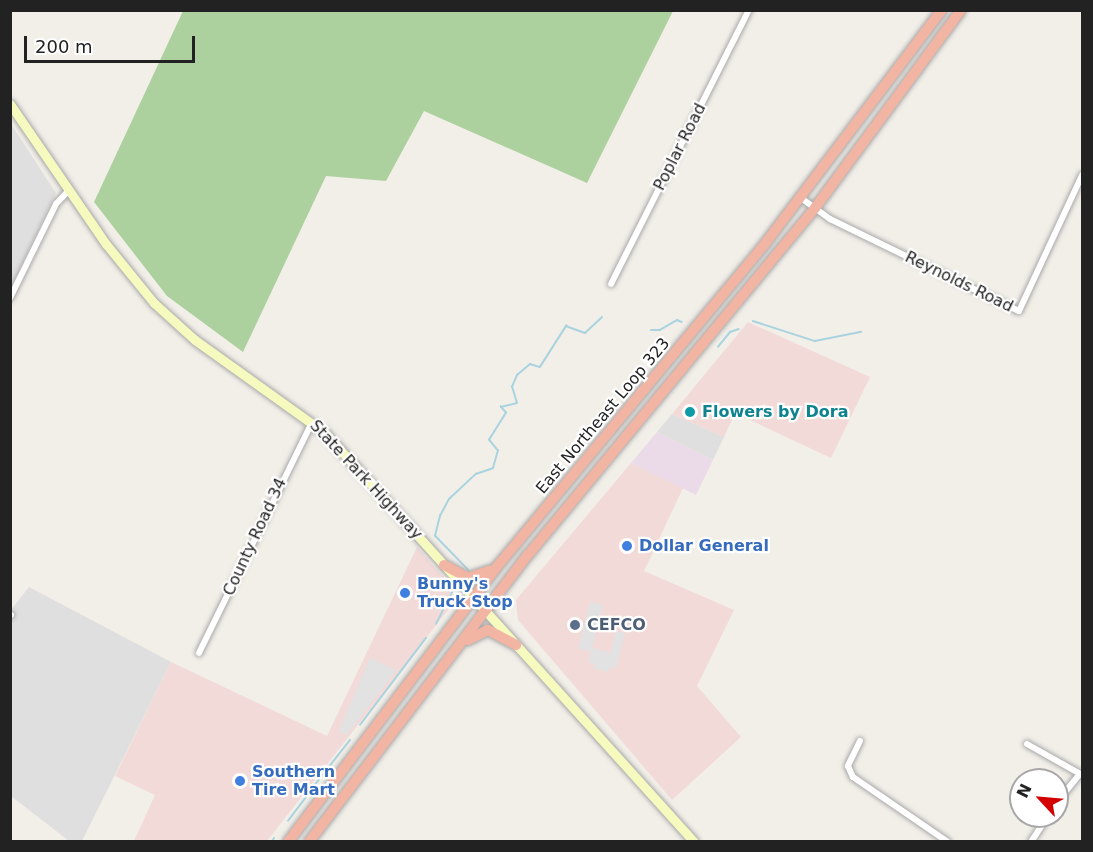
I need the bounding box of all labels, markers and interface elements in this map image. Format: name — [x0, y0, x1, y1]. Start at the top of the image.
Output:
scale bar — [27, 24, 198, 62]
text: 200 m — [35, 36, 93, 57]
street label: Poplar Road — [650, 100, 710, 194]
street label: Reynolds Road — [902, 248, 1016, 316]
street label: East Northeast Loop 323 — [532, 334, 674, 498]
place label: Flowers by Dora — [702, 402, 848, 422]
marker: Flowers by Dora — [683, 405, 697, 419]
street label: State Park Highway — [306, 416, 426, 544]
street label: County Road 34 — [219, 475, 291, 599]
place label: Dollar General — [639, 536, 769, 556]
marker: Dollar General — [620, 539, 634, 553]
place label: Bunny's Truck Stop — [417, 574, 513, 612]
marker: Bunny's Truck Stop — [398, 586, 412, 600]
place label: CEFCO — [587, 615, 646, 635]
marker: CEFCO — [568, 618, 582, 632]
place label: Southern Tire Mart — [252, 762, 335, 800]
north arrow — [1009, 768, 1069, 828]
marker: Southern Tire Mart — [233, 774, 247, 788]
text: N — [1013, 781, 1036, 801]

